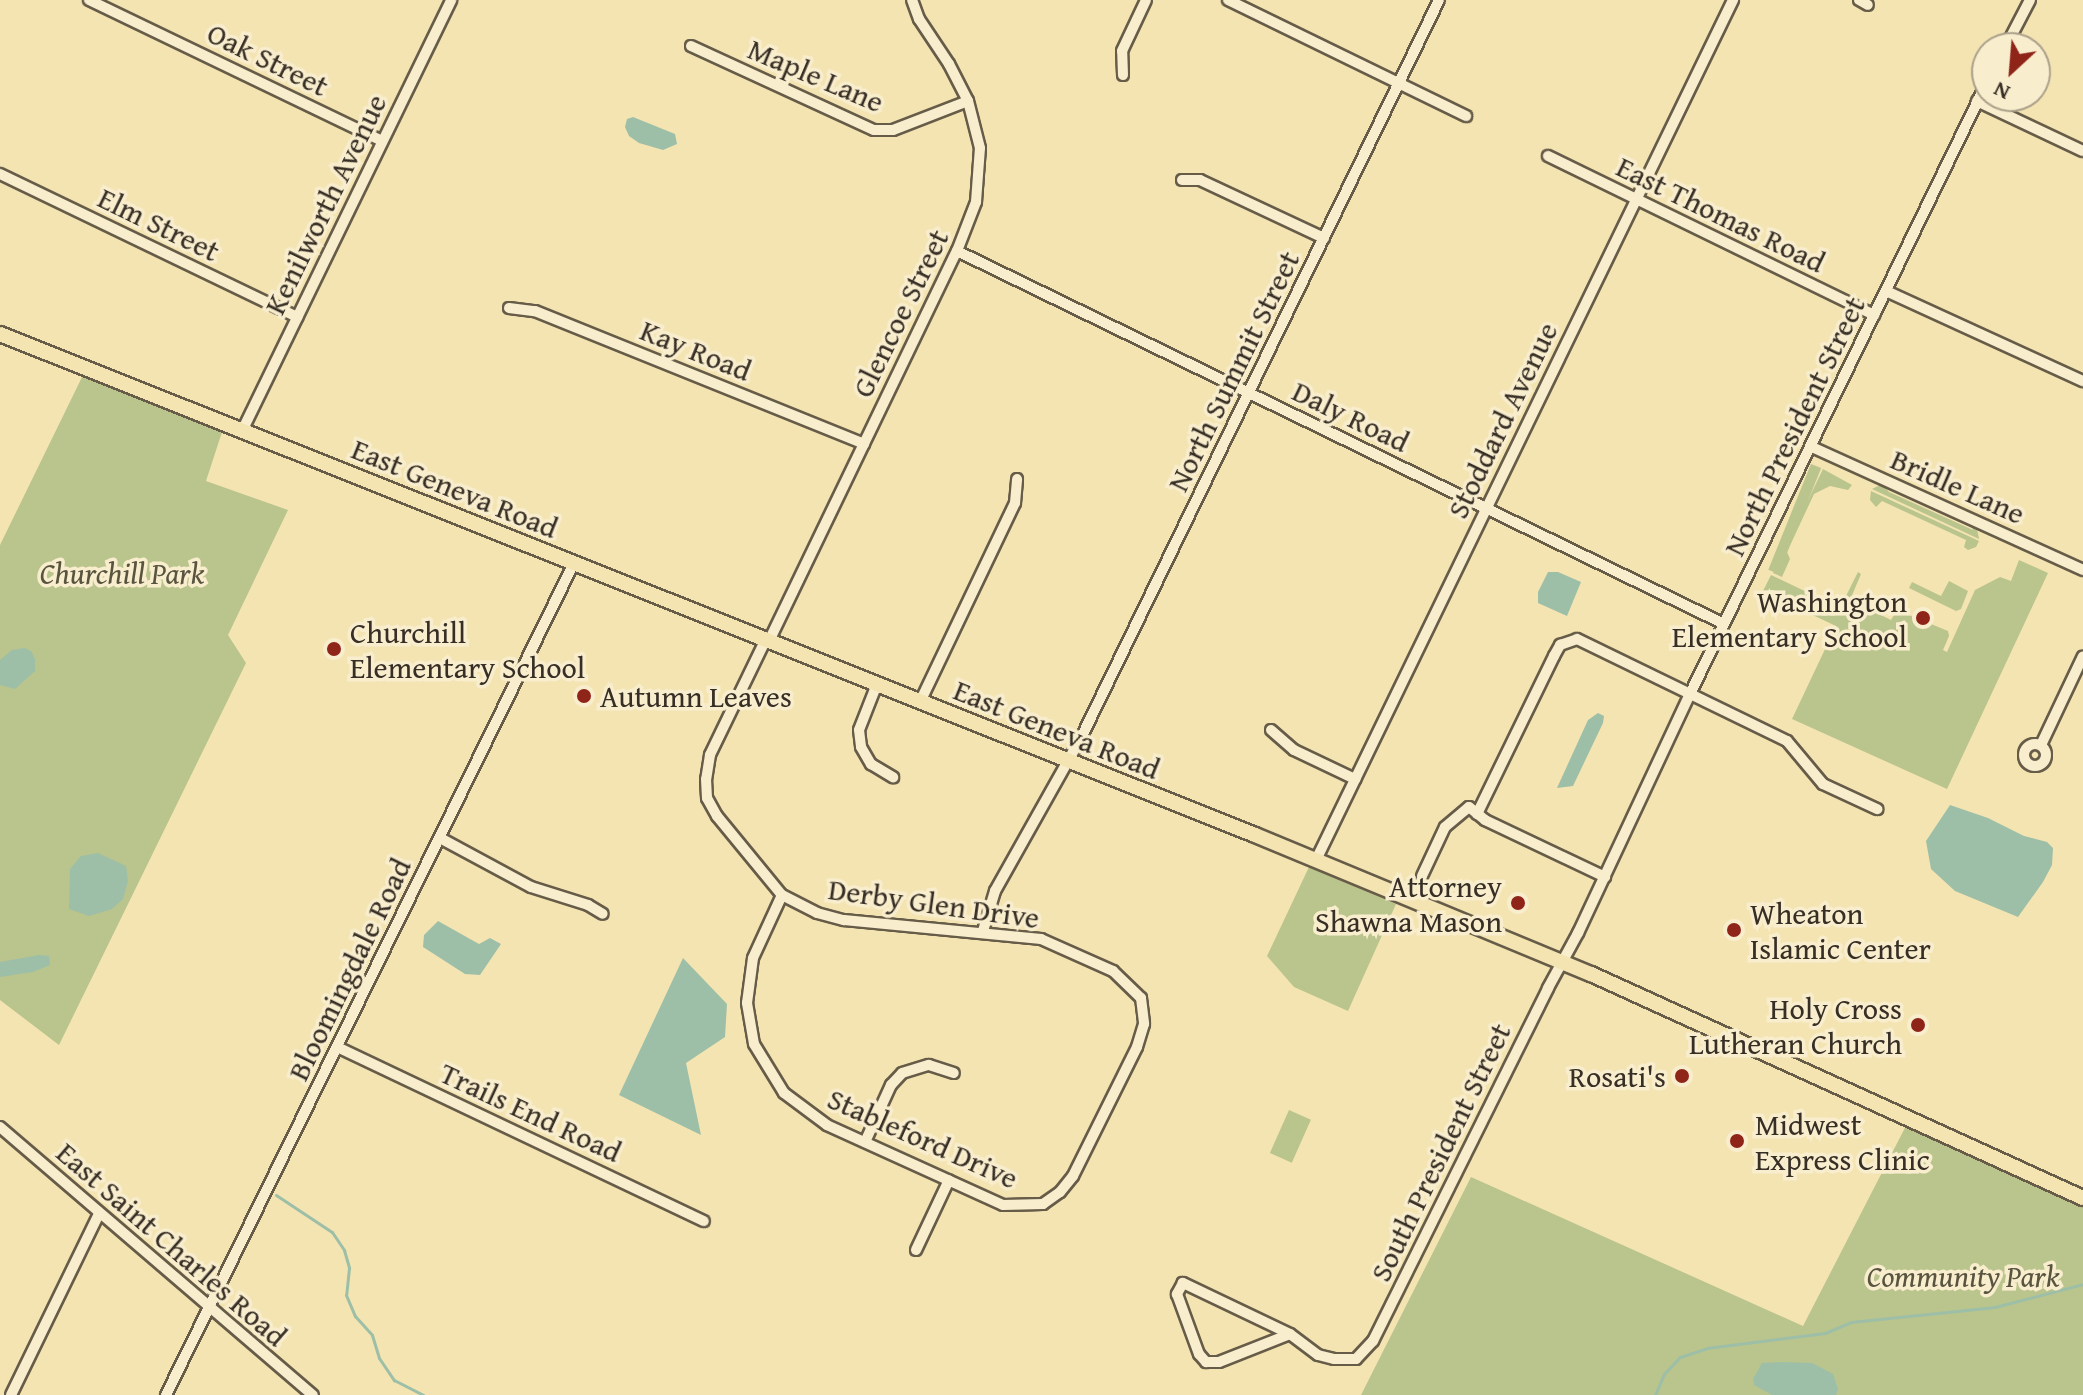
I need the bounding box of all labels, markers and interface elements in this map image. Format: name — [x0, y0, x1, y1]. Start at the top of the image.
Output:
street label: Oak Street — [202, 14, 334, 104]
street label: Maple Lane — [743, 30, 889, 120]
north arrow — [1971, 32, 2051, 112]
text: N — [1988, 74, 2015, 109]
street label: Kenilworth Avenue — [256, 88, 394, 320]
street label: East Thomas Road — [1611, 148, 1831, 280]
street label: Elm Street — [92, 179, 226, 269]
street label: Glencoe Street — [844, 223, 956, 403]
street label: North Summit Street — [1159, 245, 1307, 497]
street label: North President Street — [1716, 291, 1872, 561]
street label: Kay Road — [635, 312, 757, 388]
street label: Stoddard Avenue — [1439, 316, 1565, 524]
street label: Daly Road — [1287, 372, 1415, 460]
street label: East Geneva Road — [347, 430, 563, 546]
street label: Bridle Lane — [1886, 441, 2030, 531]
park label: Churchill Park — [40, 555, 204, 591]
place label: Washington Elementary School — [1672, 583, 1907, 654]
marker: Washington Elementary School — [1914, 609, 1932, 627]
place label: Churchill Elementary School — [350, 614, 585, 684]
marker: Churchill Elementary School — [325, 640, 343, 658]
street label: East Geneva Road — [949, 671, 1165, 787]
place label: Autumn Leaves — [600, 678, 792, 714]
marker: Autumn Leaves — [575, 687, 593, 705]
street label: Bloomingdale Road — [280, 852, 418, 1086]
place label: Attorney Shawna Mason — [1315, 868, 1502, 938]
street label: Derby Glen Drive — [826, 870, 1042, 936]
marker: Attorney Shawna Mason — [1509, 894, 1527, 912]
place label: Wheaton Islamic Center — [1750, 895, 1931, 966]
marker: Wheaton Islamic Center — [1725, 921, 1743, 939]
place label: Holy Cross Lutheran Church — [1689, 990, 1902, 1060]
marker: Holy Cross Lutheran Church — [1909, 1016, 1927, 1034]
street label: South President Street — [1362, 1017, 1518, 1287]
street label: Trails End Road — [435, 1054, 627, 1170]
place label: Rosati's — [1569, 1058, 1666, 1094]
marker: Rosati's — [1673, 1067, 1691, 1085]
street label: Stableford Drive — [822, 1080, 1024, 1196]
place label: Midwest Express Clinic — [1755, 1106, 1930, 1176]
marker: Midwest Express Clinic — [1726, 1130, 1748, 1152]
street label: East Saint Charles Road — [50, 1134, 294, 1354]
park label: Community Park — [1867, 1258, 2059, 1294]

